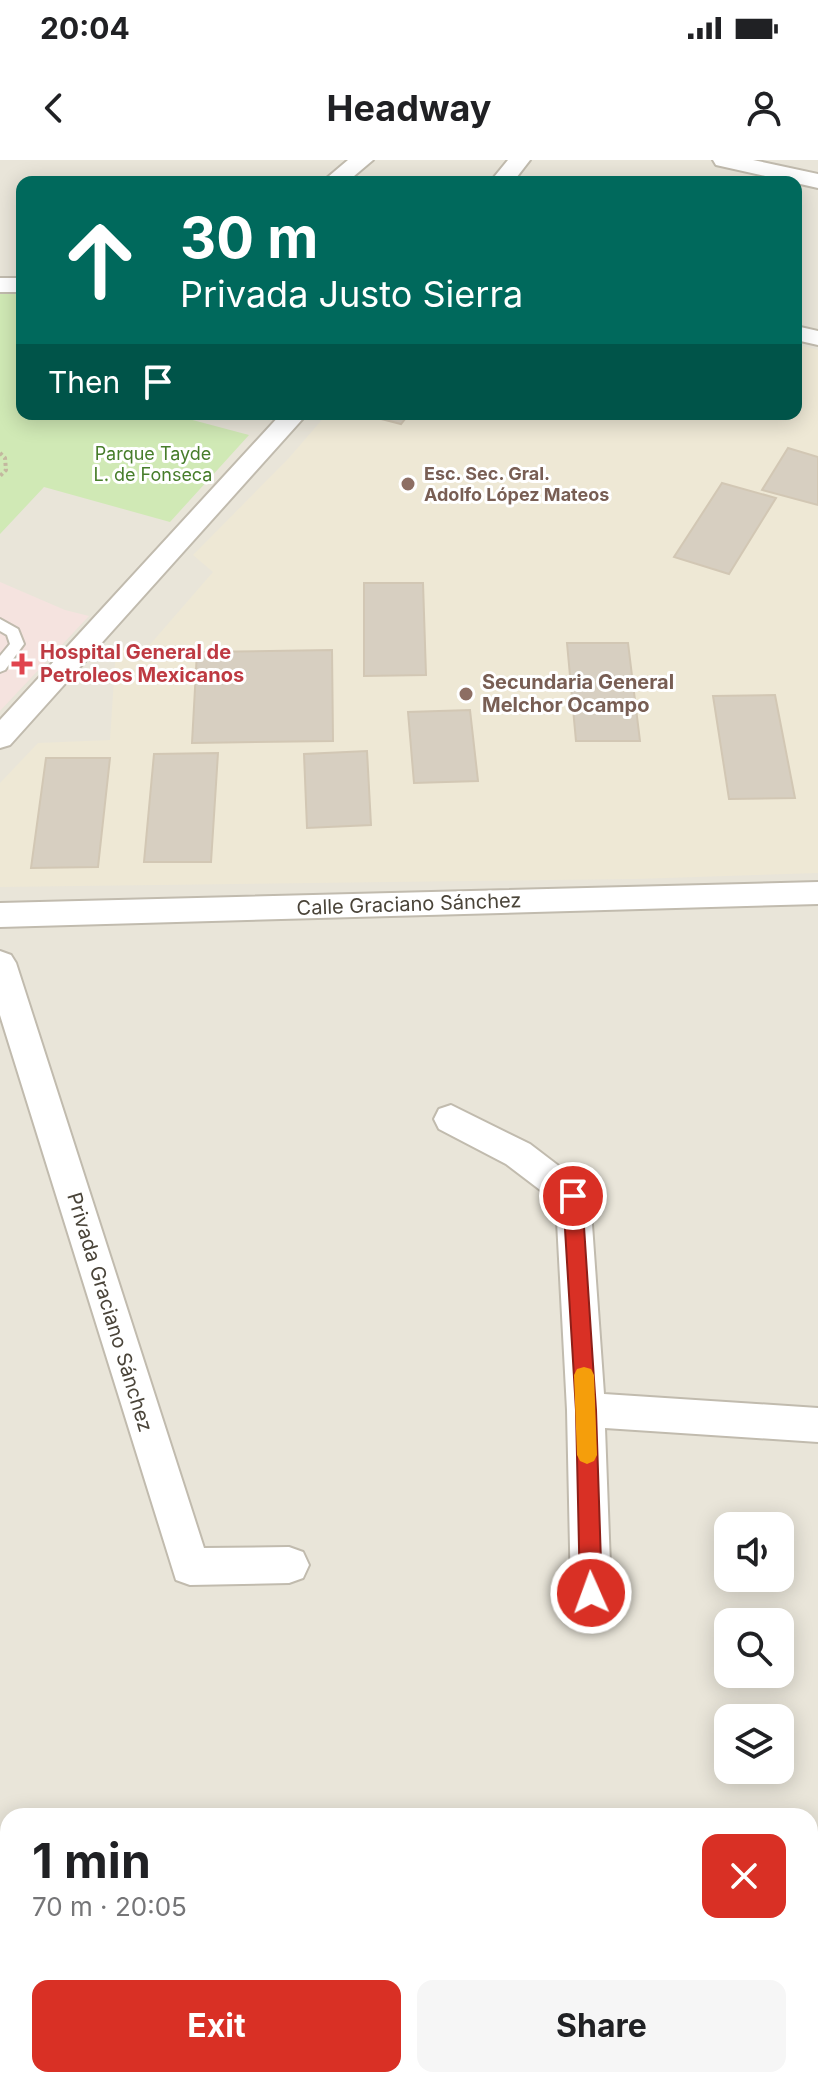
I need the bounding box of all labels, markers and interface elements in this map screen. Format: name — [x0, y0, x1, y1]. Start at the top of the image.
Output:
text: 20:04 — [40, 10, 130, 46]
icon: back — [32, 86, 76, 130]
text: Headway — [327, 86, 491, 130]
icon: person — [742, 86, 786, 130]
text: 30 m — [180, 204, 318, 272]
icon: ahead — [48, 208, 152, 312]
text: Privada Justo Sierra — [180, 272, 523, 316]
icon: arrive — [136, 360, 180, 404]
text: Then — [48, 364, 120, 400]
park label: Parque Tayde L. de Fonseca — [94, 443, 212, 485]
place label: Esc. Sec. Gral. Adolfo López Mateos — [424, 463, 609, 505]
marker: Esc. Sec. Gral. Adolfo López Mateos — [399, 475, 417, 493]
place label: Hospital General de Petroleos Mexicanos — [40, 640, 244, 687]
marker: Hospital General de Petroleos Mexicanos — [11, 653, 33, 675]
place label: Secundaria General Melchor Ocampo — [482, 670, 674, 717]
marker: Secundaria General Melchor Ocampo — [457, 685, 475, 703]
street label: Calle Graciano Sánchez — [296, 888, 522, 920]
pin — [539, 1162, 607, 1230]
icon: arrive — [551, 1174, 595, 1218]
street label: Privada Graciano Sánchez — [62, 1189, 158, 1435]
map controls — [714, 1512, 794, 1784]
button: sound — [714, 1512, 794, 1592]
position arrow — [549, 1551, 633, 1635]
button: search — [714, 1608, 794, 1688]
button: layers — [714, 1704, 794, 1784]
text: 1 min — [32, 1831, 151, 1890]
button: close — [702, 1834, 786, 1918]
text: 70 m · 20:05 — [32, 1891, 187, 1922]
button: Exit — [32, 1980, 401, 2072]
button: Share — [417, 1980, 786, 2072]

